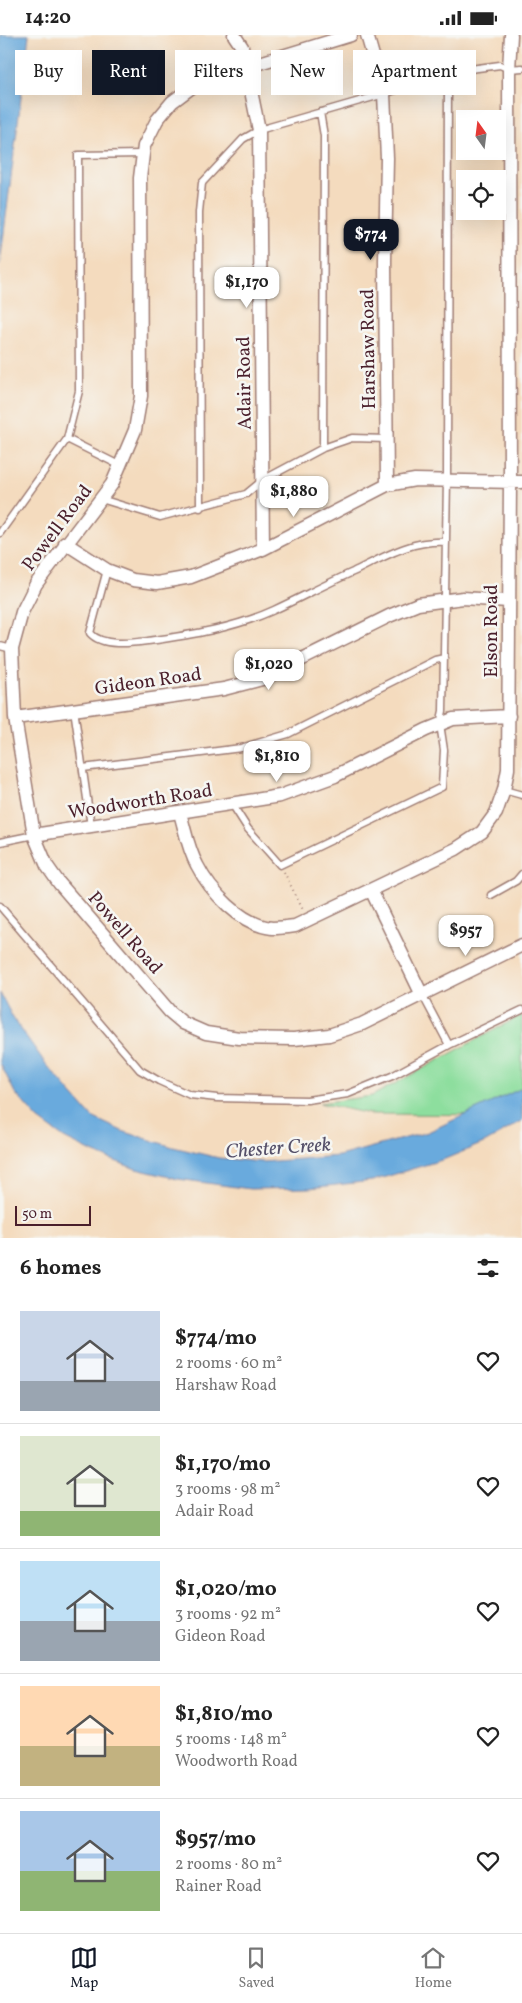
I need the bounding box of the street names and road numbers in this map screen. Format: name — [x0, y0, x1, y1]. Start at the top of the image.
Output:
street label: Harshaw Road — [355, 288, 383, 410]
street label: Adair Road — [231, 336, 259, 430]
street label: Powell Road — [16, 480, 99, 577]
street label: Elson Road — [479, 584, 505, 678]
street label: Gideon Road — [93, 662, 203, 702]
street label: Woodworth Road — [66, 778, 214, 826]
street label: Powell Road — [81, 886, 168, 980]

